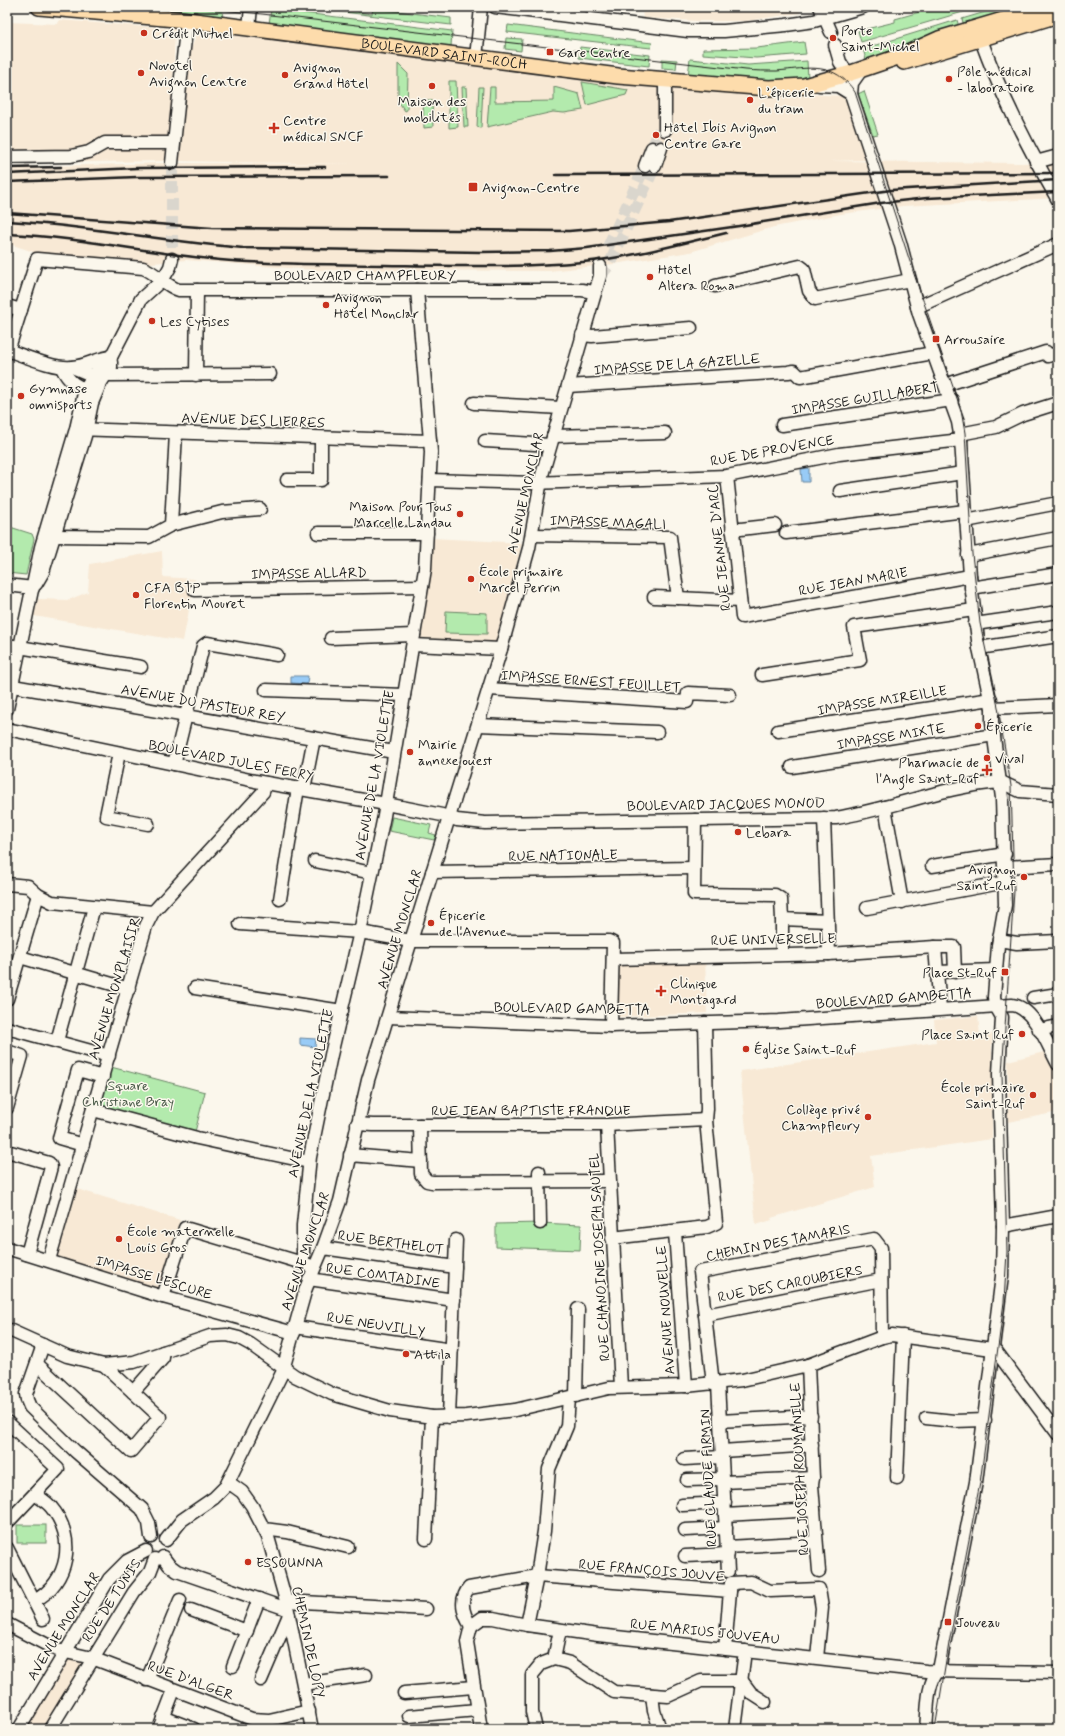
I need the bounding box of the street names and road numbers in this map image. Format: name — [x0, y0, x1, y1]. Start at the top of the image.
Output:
street label: BOULEVARD SAINT-ROCH — [360, 35, 528, 74]
street label: BOULEVARD CHAMPFLEURY — [274, 267, 456, 285]
street label: IMPASSE DE LA GAZELLE — [593, 350, 761, 380]
street label: IMPASSE GUILLABERT — [790, 378, 940, 420]
street label: AVENUE DES LIERRES — [181, 410, 325, 433]
street label: AVENUE MONCLAR — [503, 431, 549, 556]
street label: RUE DE PROVENCE — [709, 431, 835, 471]
street label: RUE JEANNE D'ARC — [704, 484, 736, 612]
street label: IMPASSE MAGALI — [550, 512, 666, 534]
street label: IMPASSE ALLARD — [251, 564, 367, 584]
street label: RUE JEAN MARIE — [797, 564, 909, 600]
street label: IMPASSE ERNEST FEUILLET — [500, 667, 681, 697]
street label: AVENUE DU PASTEUR REY — [119, 681, 286, 727]
street label: IMPASSE MIREILLE — [816, 682, 948, 720]
street label: AVENUE DE LA VIOLETTE — [351, 689, 399, 861]
street label: IMPASSE MIXTE — [836, 720, 947, 754]
street label: BOULEVARD JULES FERRY — [147, 736, 315, 786]
street label: BOULEVARD JACQUES MONOD — [627, 794, 825, 816]
street label: RUE NATIONALE — [508, 846, 618, 866]
street label: AVENUE MONCLAR — [373, 867, 427, 991]
street label: AVENUE MONPLAISIR — [85, 914, 145, 1062]
street label: RUE UNIVERSELLE — [711, 930, 835, 950]
street label: BOULEVARD GAMBETTA — [815, 985, 973, 1013]
street label: BOULEVARD GAMBETTA — [494, 999, 650, 1019]
street label: AVENUE DE LA VIOLETTE — [284, 1007, 338, 1179]
street label: RUE JEAN BAPTISTE FRANQUE — [431, 1102, 631, 1120]
street label: RUE CHANOINE JOSEPH SAUTEL — [586, 1152, 614, 1362]
street label: AVENUE MONCLAR — [277, 1190, 335, 1313]
street label: CHEMIN DES TAMARIS — [704, 1220, 852, 1266]
street label: RUE BERTHELOT — [337, 1227, 445, 1259]
street label: AVENUE NOUVELLE — [653, 1245, 679, 1375]
street label: IMPASSE LESCURE — [93, 1252, 214, 1304]
street label: RUE COMTADINE — [325, 1259, 441, 1293]
street label: RUE DES CAROUBIERS — [716, 1261, 864, 1307]
street label: RUE NEUVILLY — [326, 1308, 426, 1342]
street label: RUE JOSEPH ROUMANILLE — [786, 1382, 814, 1556]
street label: RUE CLAUDE FIRMIN — [696, 1409, 722, 1547]
street label: RUE DE TUNIS — [78, 1555, 146, 1646]
street label: RUE FRANÇOIS JOUVE — [578, 1556, 726, 1586]
street label: AVENUE MONCLAR — [23, 1569, 104, 1684]
street label: CHEMIN DE LOPY — [287, 1585, 329, 1700]
street label: RUE MARIUS JOUVEAU — [629, 1615, 781, 1649]
street label: RUE D'ALGER — [145, 1657, 237, 1705]

